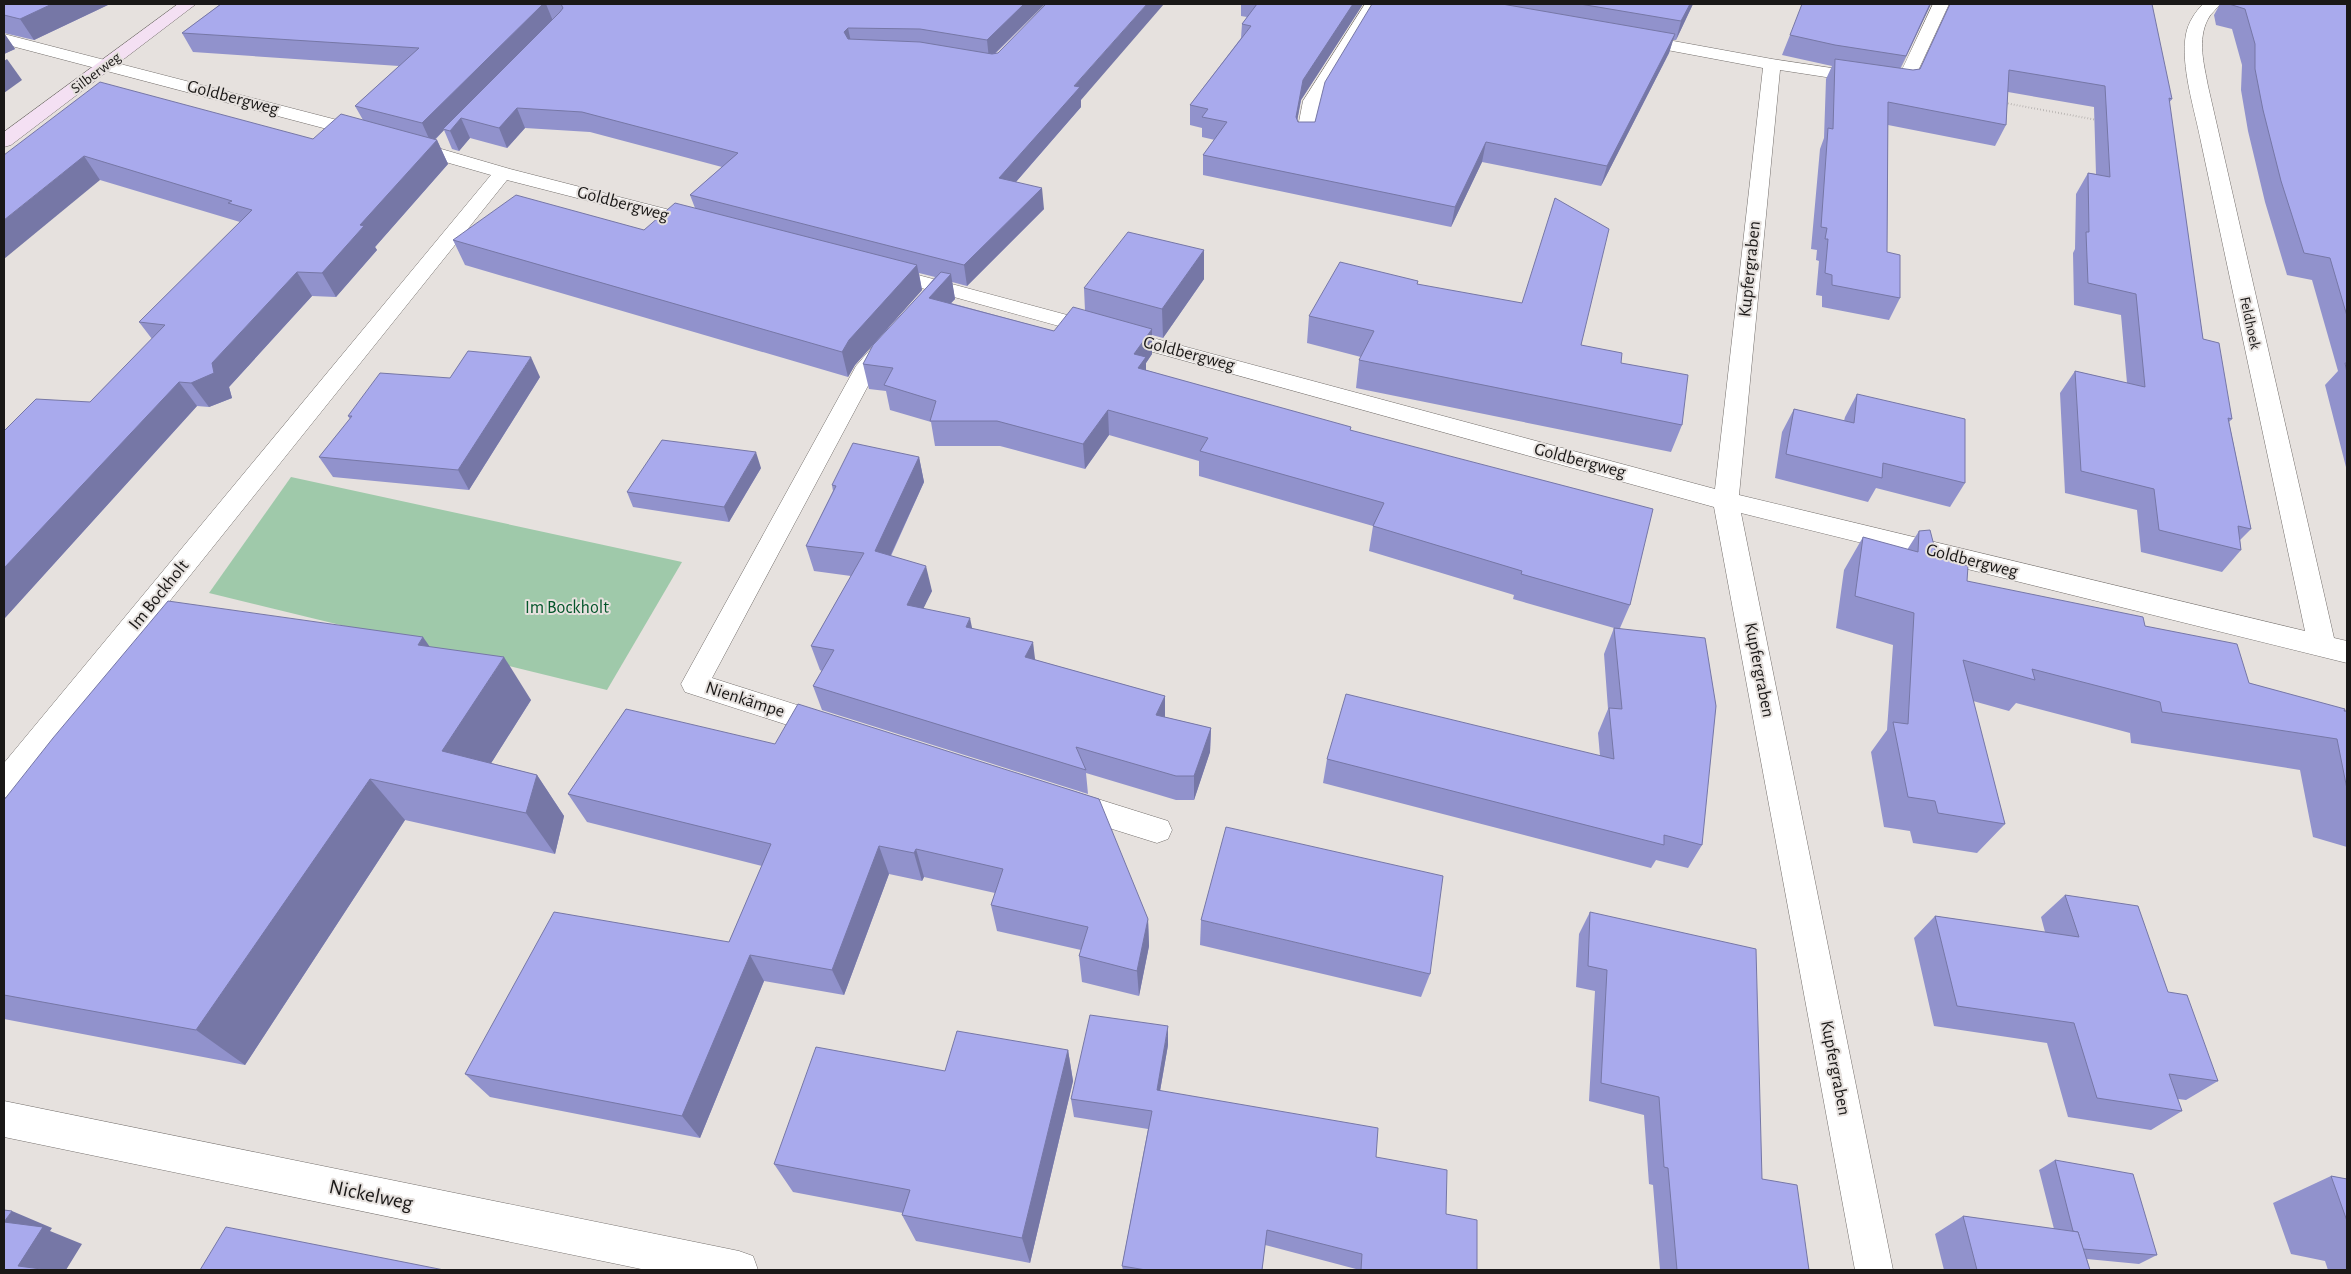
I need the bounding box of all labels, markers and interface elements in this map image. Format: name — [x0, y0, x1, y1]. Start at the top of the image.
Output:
street label: Silberweg — [68, 49, 124, 96]
street label: Goldbergweg — [185, 77, 281, 119]
street label: Goldbergweg — [575, 183, 671, 225]
street label: Kupfergraben — [1736, 220, 1764, 318]
street label: Feldhoek — [2237, 295, 2263, 351]
street label: Goldbergweg — [1141, 333, 1237, 375]
street label: Goldbergweg — [1532, 440, 1628, 482]
street label: Goldbergweg — [1924, 541, 2020, 581]
street label: Im Bockholt — [126, 557, 193, 633]
park label: Im Bockholt — [525, 599, 609, 617]
street label: Kupfergraben — [1741, 621, 1777, 719]
street label: Nienkämpe — [703, 679, 787, 721]
street label: Kupfergraben — [1817, 1019, 1853, 1117]
street label: Nickelweg — [327, 1176, 416, 1214]

